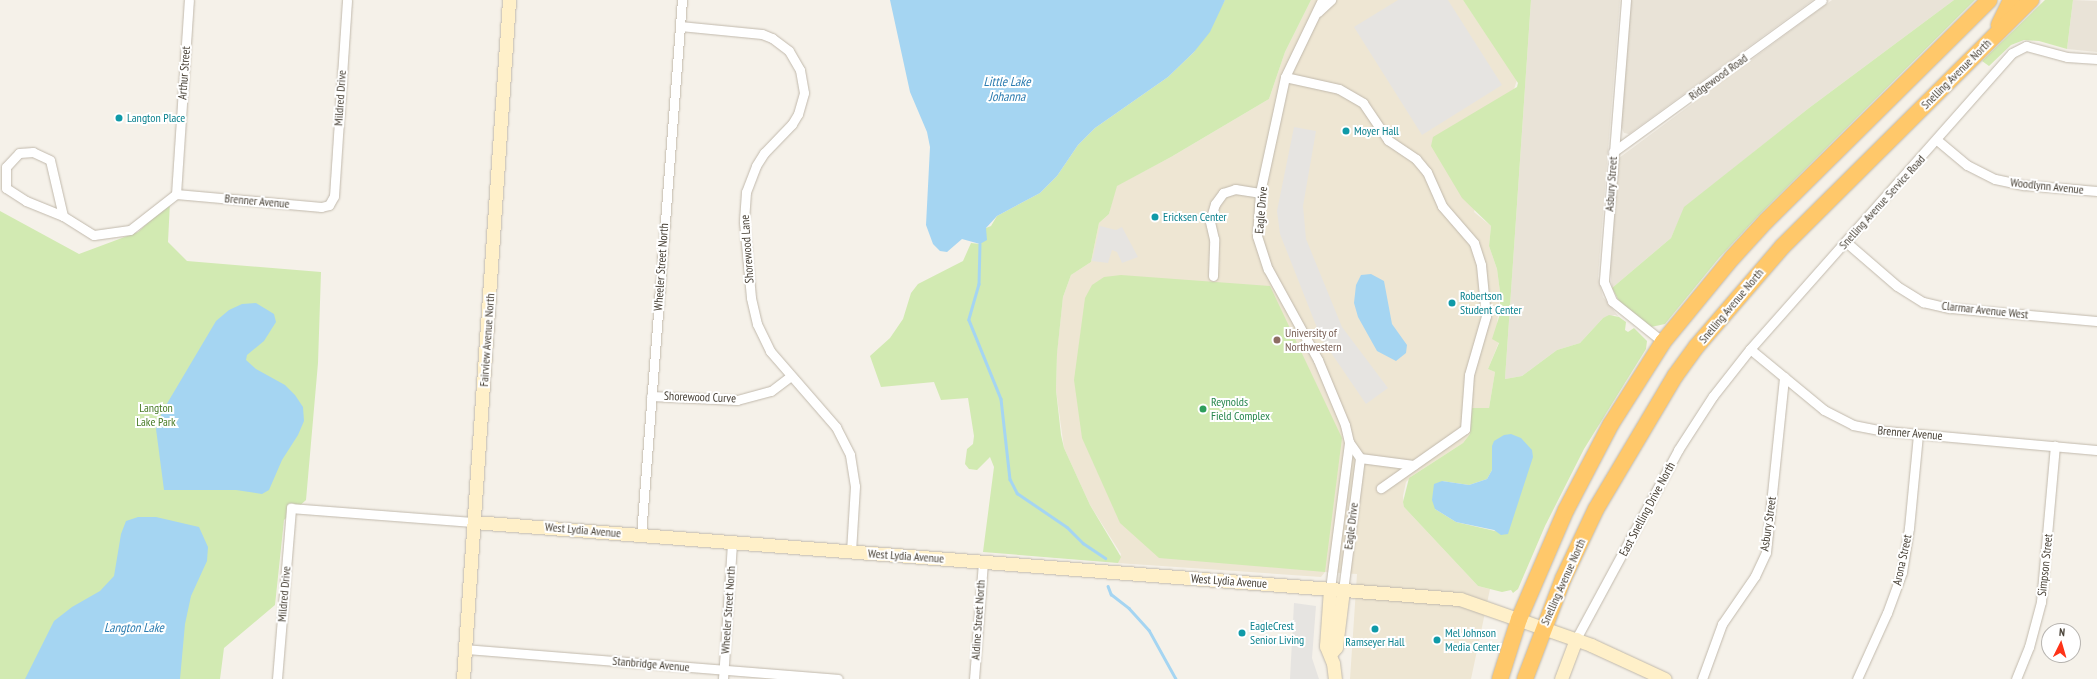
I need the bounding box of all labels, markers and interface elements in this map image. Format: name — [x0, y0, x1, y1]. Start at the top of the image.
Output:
street label: Snelling Avenue North — [1918, 36, 1994, 112]
street label: Arthur Street — [175, 46, 193, 100]
street label: Ridgewood Road — [1686, 51, 1750, 103]
street label: Mildred Drive — [331, 70, 349, 126]
water label: Little Lake Johanna — [983, 75, 1031, 106]
place label: Langton Place — [127, 111, 185, 125]
marker: Langton Place — [114, 113, 124, 123]
place label: Moyer Hall — [1354, 124, 1399, 138]
marker: Moyer Hall — [1341, 126, 1351, 136]
street label: Snelling Avenue Service Road — [1836, 152, 1928, 252]
street label: Asbury Street — [1602, 156, 1620, 212]
street label: Woodlynn Avenue — [2009, 175, 2085, 197]
street label: Eagle Drive — [1252, 186, 1270, 234]
street label: Brenner Avenue — [224, 191, 290, 211]
place label: Ericksen Center — [1163, 210, 1227, 224]
marker: Ericksen Center — [1150, 212, 1160, 222]
street label: Shorewood Lane — [737, 214, 757, 284]
street label: Wheeler Street North — [651, 223, 671, 311]
street label: Snelling Avenue North — [1696, 266, 1766, 346]
place label: Robertson Student Center — [1460, 289, 1522, 317]
street label: Fairview Avenue North — [477, 293, 497, 387]
marker: Robertson Student Center — [1447, 298, 1457, 308]
street label: Clarmar Avenue West — [1941, 298, 2029, 322]
place label: University of Northwestern — [1285, 326, 1341, 354]
marker: University of Northwestern — [1272, 335, 1282, 345]
street label: Shorewood Curve — [664, 389, 736, 405]
place label: Reynolds Field Complex — [1211, 395, 1270, 423]
park label: Langton Lake Park — [136, 401, 176, 429]
marker: Reynolds Field Complex — [1198, 404, 1208, 414]
street label: Brenner Avenue — [1877, 423, 1943, 443]
street label: East Snelling Drive North — [1616, 459, 1678, 559]
street label: Asbury Street — [1757, 496, 1779, 552]
street label: Eagle Drive — [1341, 502, 1361, 550]
street label: West Lydia Avenue — [544, 519, 622, 541]
street label: Arona Street — [1890, 533, 1914, 587]
street label: Simpson Street — [2035, 533, 2055, 597]
street label: Snelling Avenue North — [1537, 536, 1589, 628]
street label: West Lydia Avenue — [867, 546, 945, 566]
street label: Mildred Drive — [274, 565, 294, 623]
street label: Wheeler Street North — [718, 566, 738, 654]
street label: West Lydia Avenue — [1190, 571, 1268, 591]
street label: Aldine Street North — [968, 579, 988, 661]
place label: EagleCrest Senior Living — [1250, 619, 1304, 647]
water label: Langton Lake — [104, 620, 164, 636]
north arrow — [2041, 623, 2081, 663]
marker: Ramseyer Hall — [1370, 624, 1380, 634]
text: N — [2058, 625, 2066, 639]
place label: Mel Johnson Media Center — [1445, 626, 1500, 654]
marker: EagleCrest Senior Living — [1237, 628, 1247, 638]
place label: Ramseyer Hall — [1345, 635, 1405, 649]
marker: Mel Johnson Media Center — [1432, 635, 1442, 645]
street label: Stanbridge Avenue — [612, 653, 690, 675]

